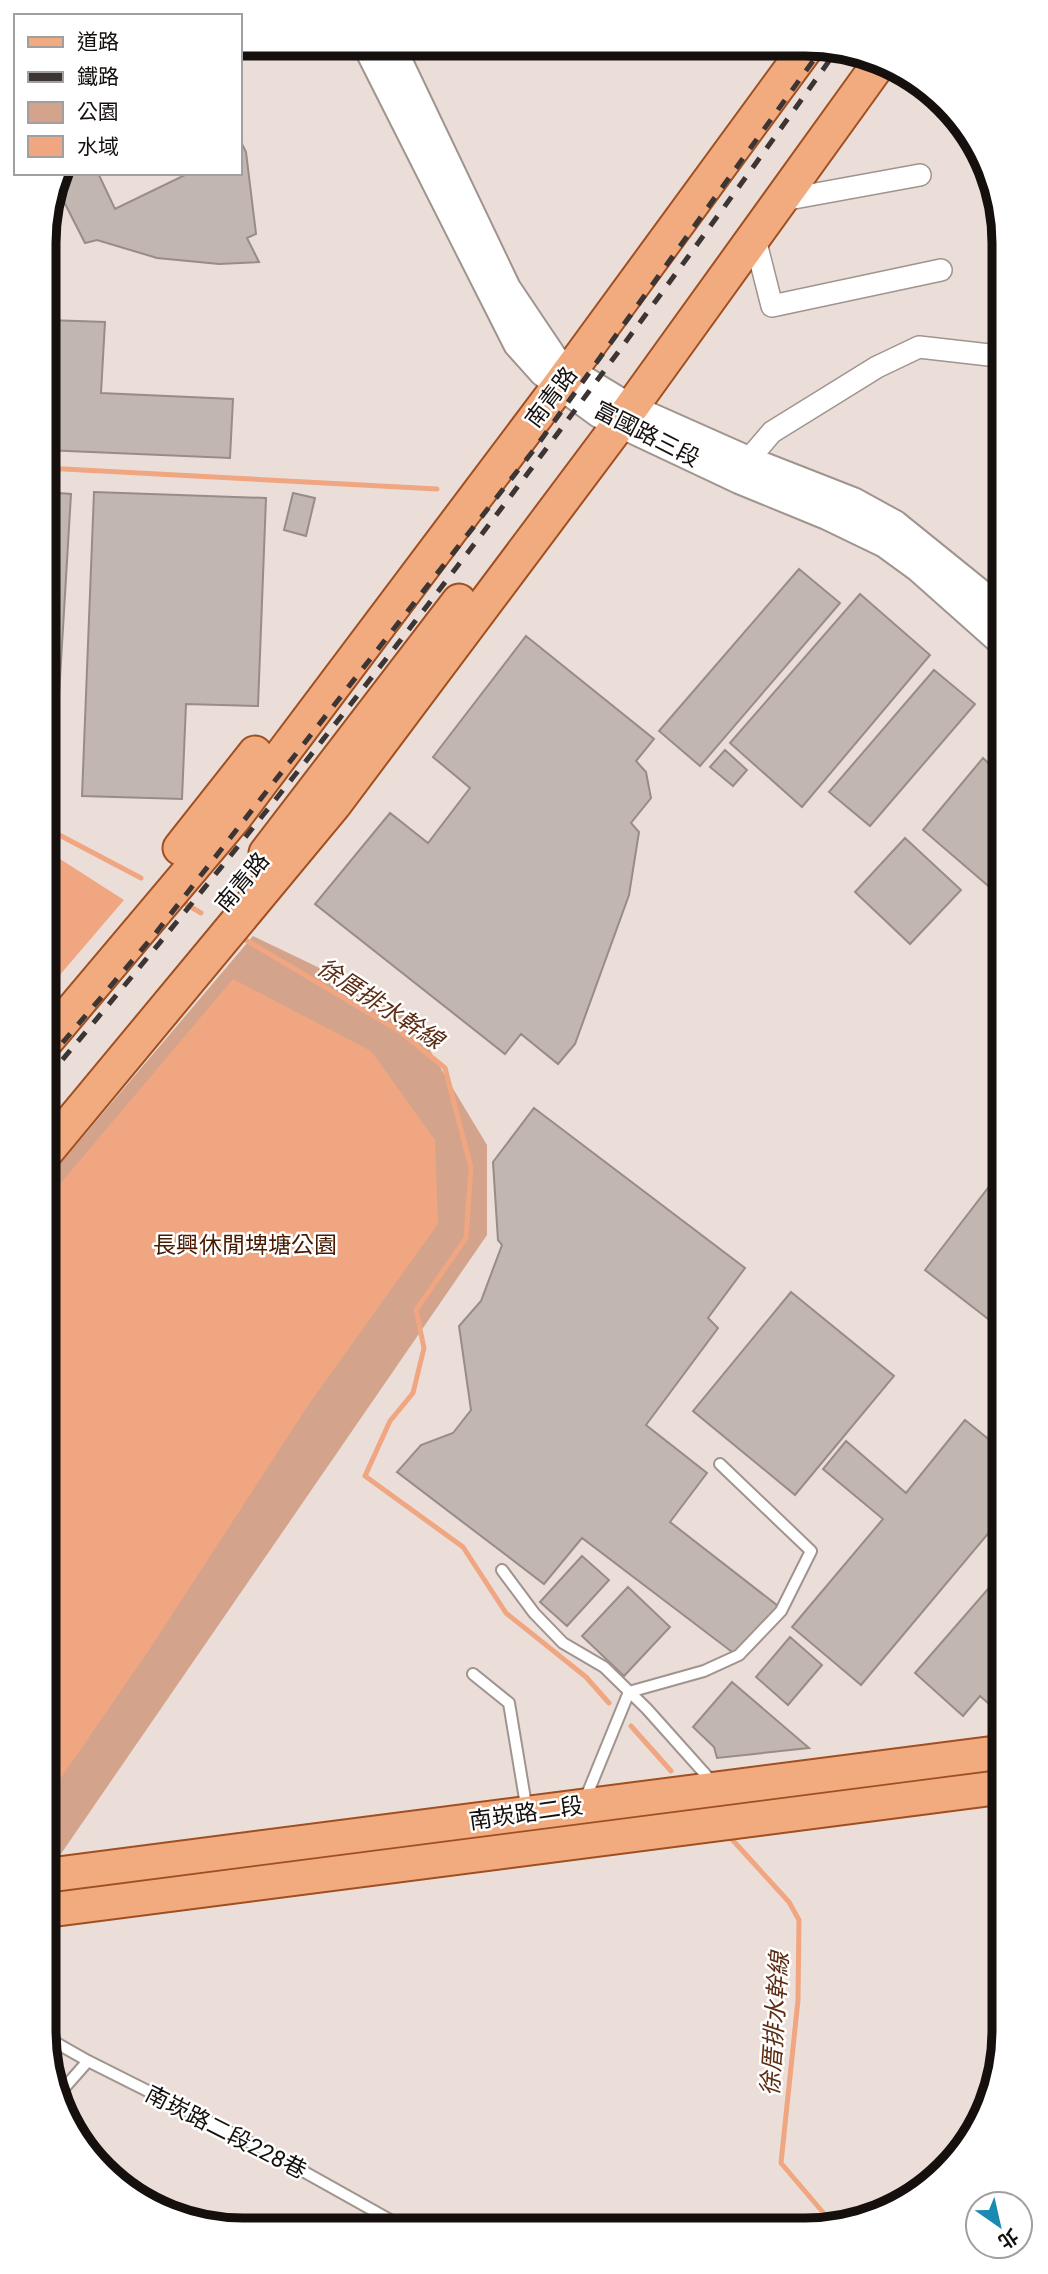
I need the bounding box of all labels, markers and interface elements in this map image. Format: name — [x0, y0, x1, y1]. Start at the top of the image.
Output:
legend — [14, 14, 242, 175]
text: 道路 — [77, 30, 119, 54]
text: 鐵路 — [77, 65, 119, 89]
text: 公園 — [77, 100, 119, 124]
text: 水域 — [77, 135, 119, 159]
street label: 南青路 — [520, 362, 583, 433]
street label: 富國路三段 — [589, 396, 704, 473]
street label: 南青路 — [210, 847, 275, 917]
water label: 徐厝排水幹線 — [312, 953, 451, 1057]
park label: 長興休閒埤塘公園 — [153, 1232, 337, 1259]
street label: 南崁路二段 — [467, 1792, 585, 1835]
water label: 徐厝排水幹線 — [756, 1948, 794, 2097]
street label: 南崁路二段228巷 — [141, 2080, 311, 2185]
north arrow — [964, 2190, 1034, 2260]
text: 北 — [994, 2224, 1023, 2254]

